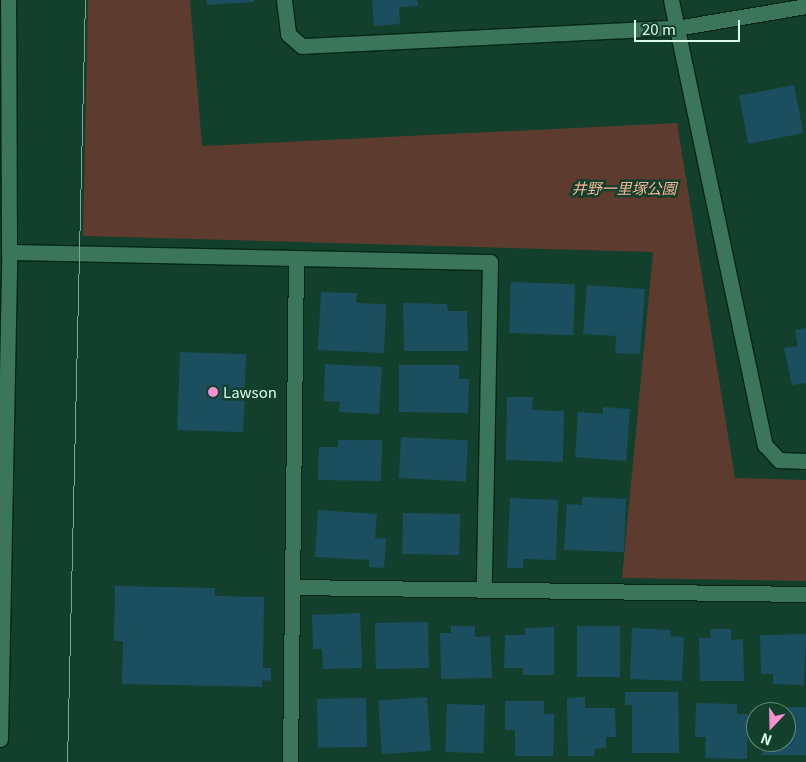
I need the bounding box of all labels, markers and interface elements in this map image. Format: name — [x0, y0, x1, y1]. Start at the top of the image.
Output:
scale bar — [636, 10, 742, 42]
text: 20 m — [642, 18, 676, 39]
park label: 井野一里塚公園 — [572, 179, 676, 197]
place label: Lawson — [223, 383, 277, 401]
marker: Lawson — [207, 386, 219, 398]
north arrow — [746, 702, 796, 752]
text: N — [757, 729, 774, 751]

